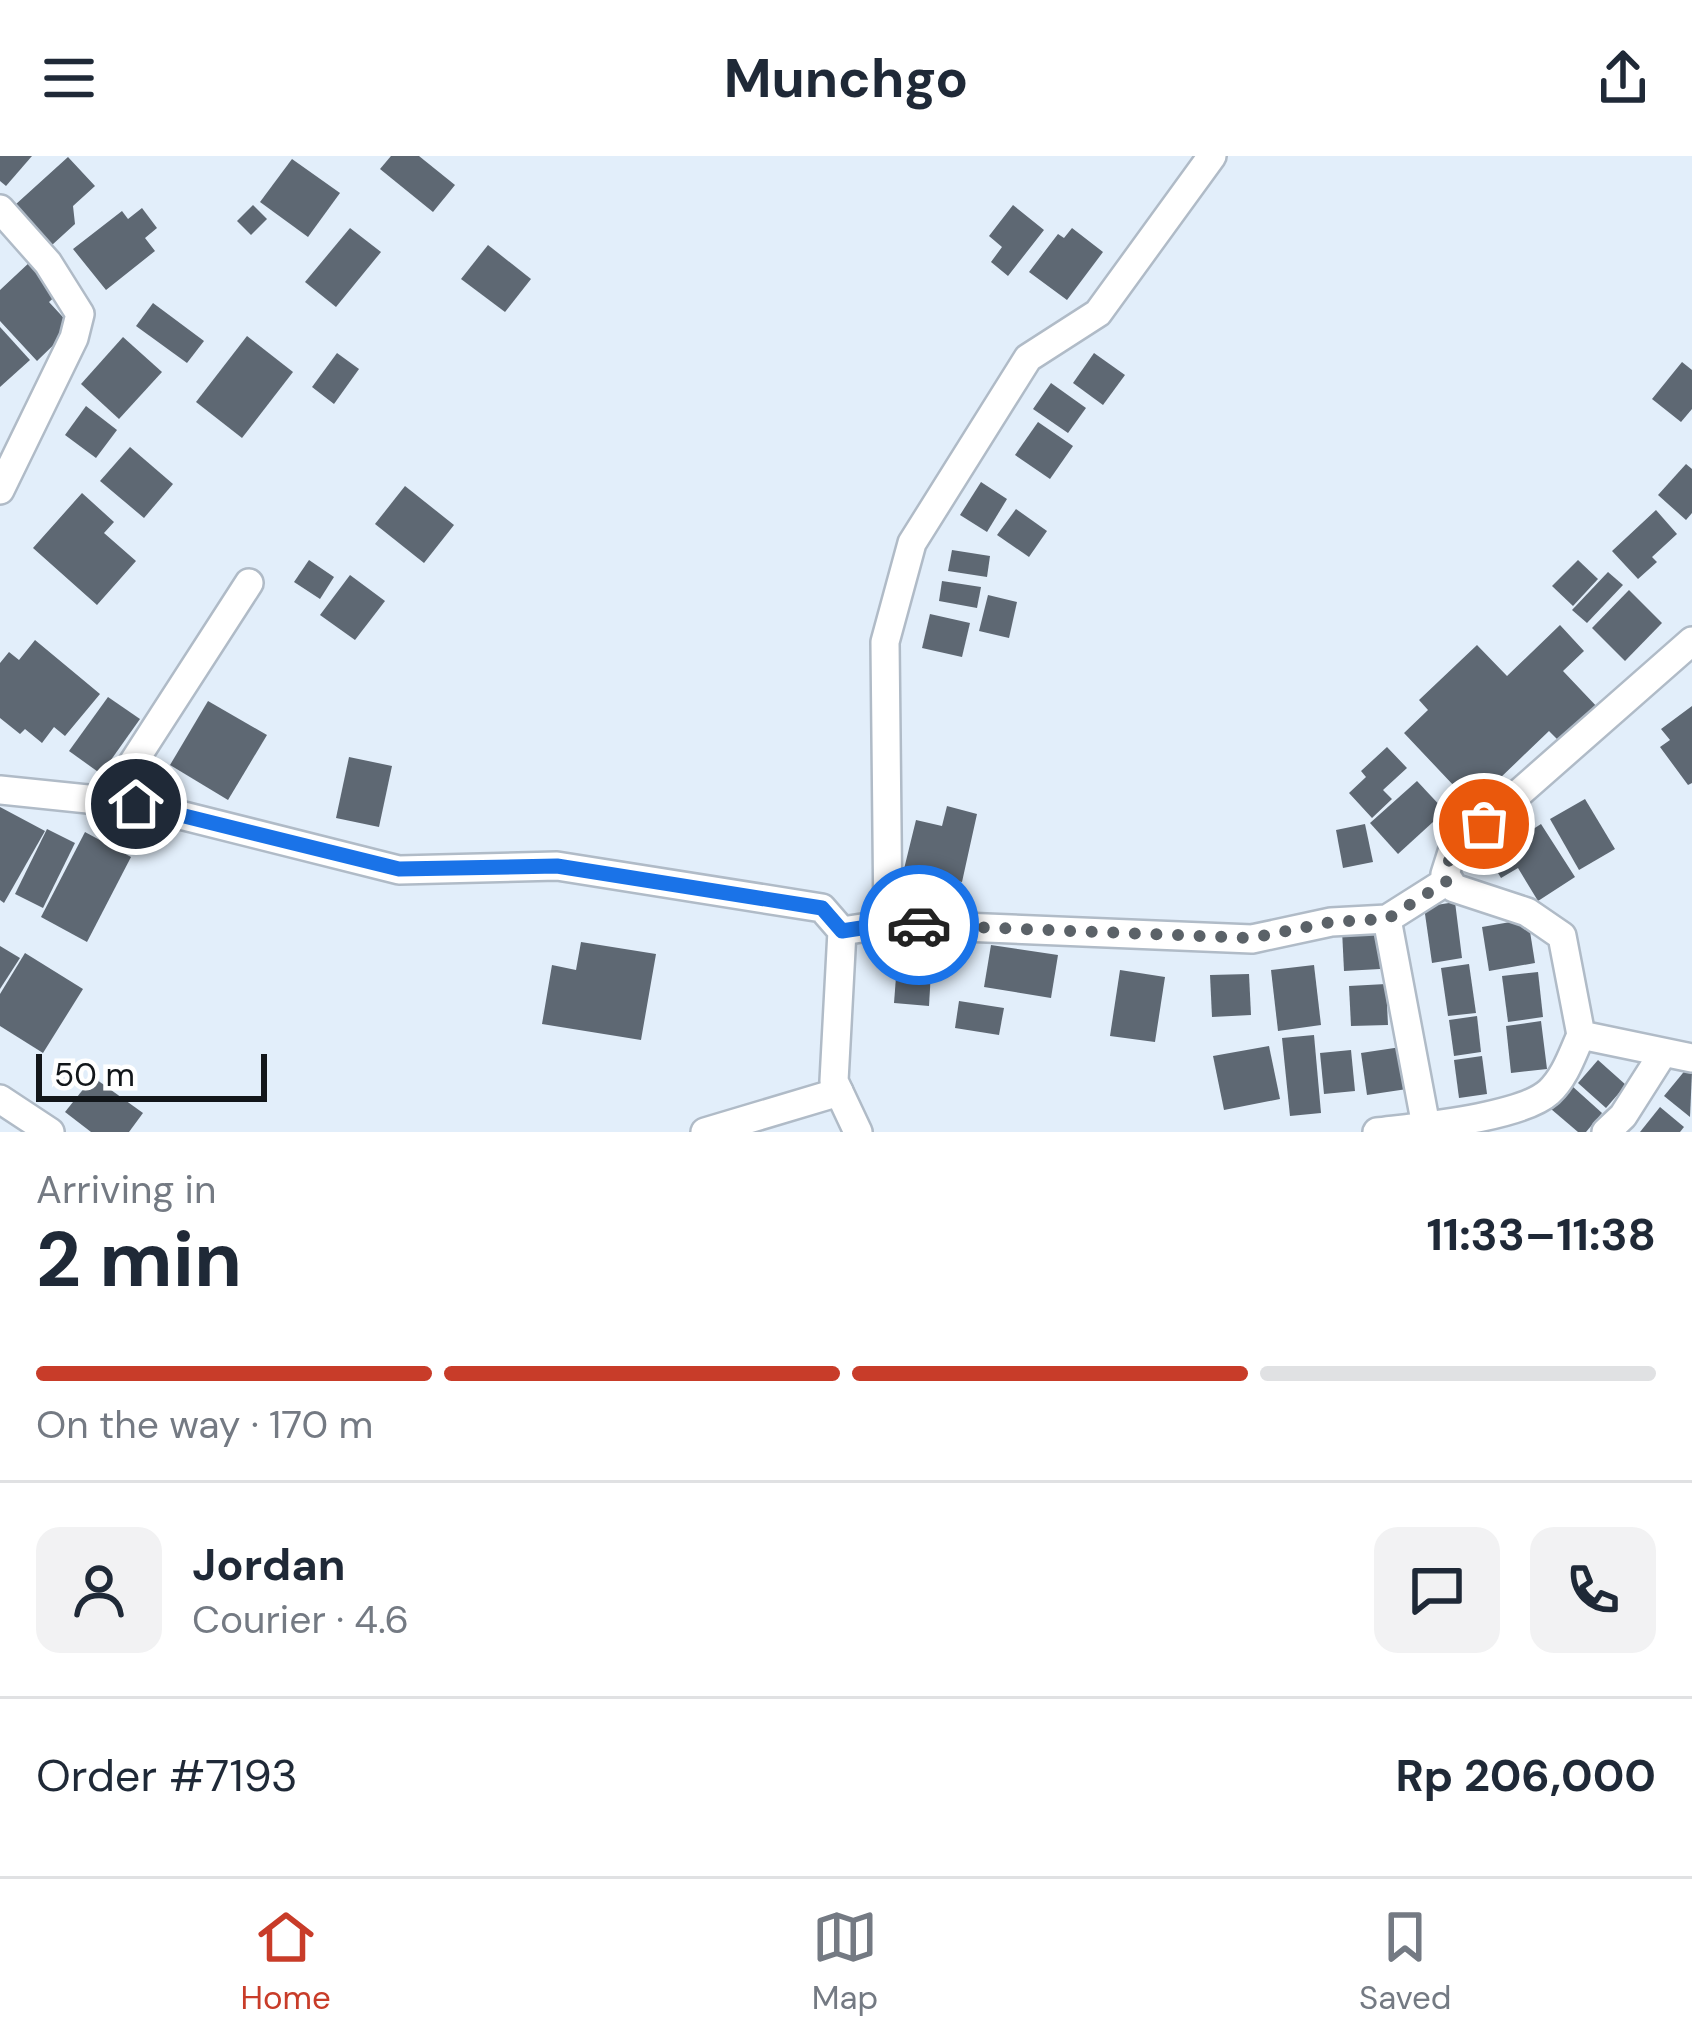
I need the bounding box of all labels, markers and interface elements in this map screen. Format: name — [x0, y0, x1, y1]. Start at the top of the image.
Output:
text: Munchgo — [724, 43, 968, 114]
icon: menu — [36, 45, 102, 111]
icon: share — [1590, 45, 1656, 111]
pin — [85, 753, 187, 855]
icon: home — [103, 771, 169, 837]
pin — [1433, 773, 1535, 875]
icon: bag — [1451, 791, 1517, 857]
courier — [859, 865, 979, 985]
icon: car — [886, 892, 952, 958]
scale bar — [36, 1048, 267, 1101]
text: 50 m — [54, 1053, 135, 1096]
text: Arriving in — [36, 1164, 216, 1215]
text: 11:33–11:38 — [1426, 1205, 1656, 1264]
text: 2 min — [36, 1209, 242, 1310]
text: On the way · 170 m — [36, 1399, 373, 1450]
button: person — [36, 1527, 162, 1653]
button: chat — [1374, 1527, 1500, 1653]
button: phone — [1530, 1527, 1656, 1653]
text: Jordan — [192, 1535, 345, 1594]
text: Courier · 4.6 — [192, 1594, 409, 1645]
text: Order #7193 — [36, 1746, 298, 1805]
text: Rp 206,000 — [1395, 1746, 1656, 1805]
tab: Home — [240, 1904, 331, 2019]
tab: Map — [812, 1904, 878, 2019]
tab: Saved — [1359, 1904, 1452, 2019]

